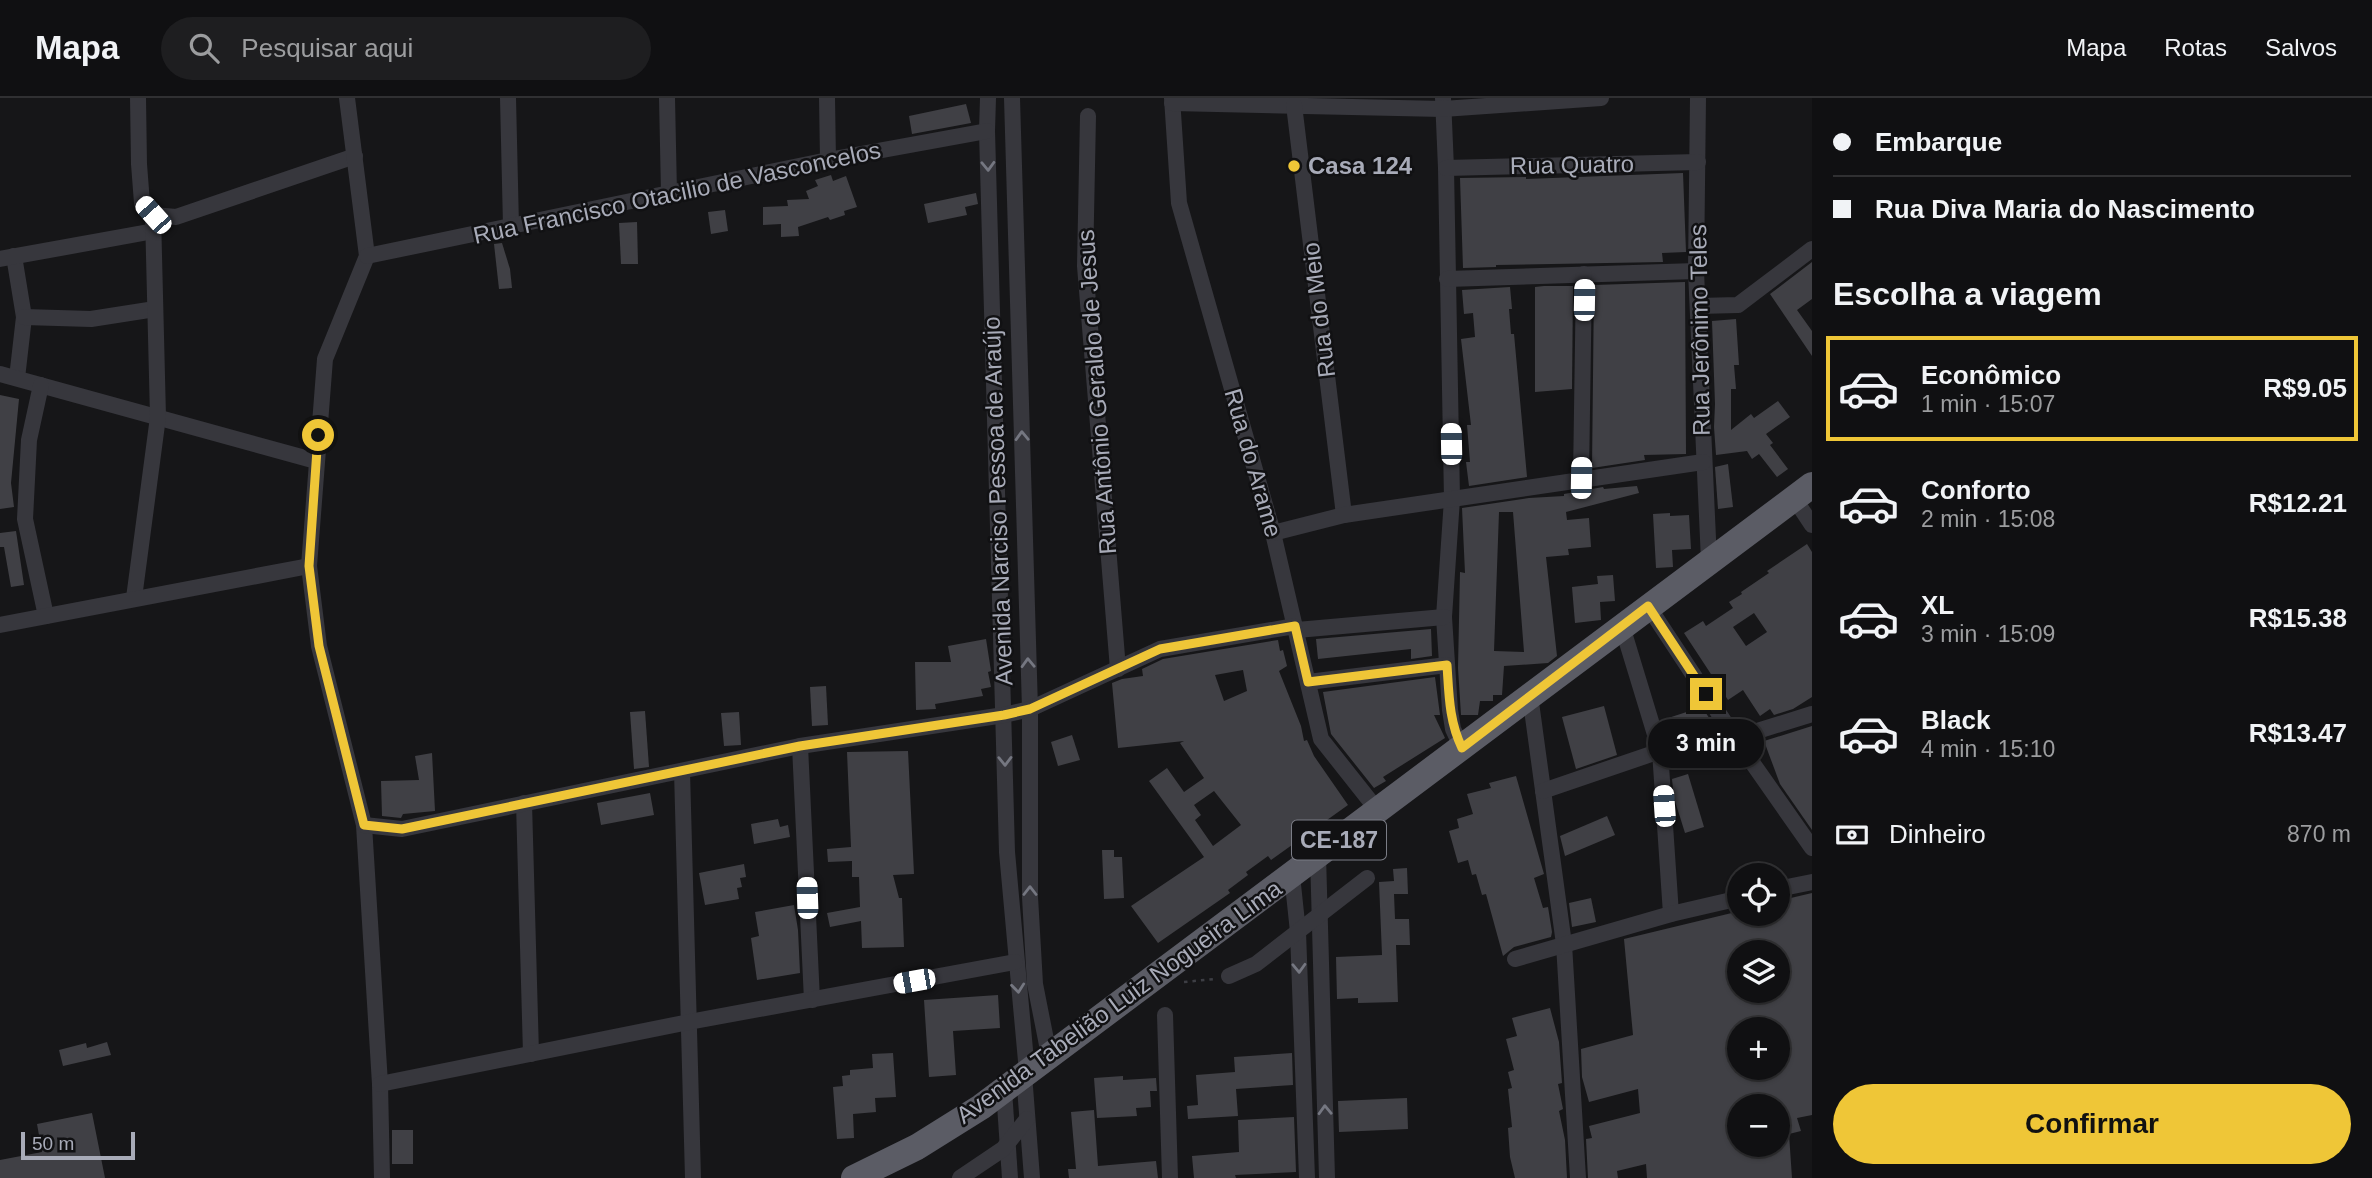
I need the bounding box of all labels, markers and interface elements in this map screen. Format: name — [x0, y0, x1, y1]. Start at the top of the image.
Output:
search box — [161, 17, 651, 80]
text: Mapa — [35, 29, 119, 66]
icon: search — [185, 29, 223, 67]
text: Pesquisar aqui — [241, 33, 413, 63]
text: Mapa — [2066, 34, 2126, 61]
text: Rotas — [2164, 34, 2227, 61]
text: Salvos — [2265, 34, 2337, 61]
text: Embarque — [1875, 127, 2002, 157]
street label: Rua Francisco Otacilio de Vasconcelos — [471, 136, 883, 249]
street label: Rua Quatro — [1510, 150, 1634, 179]
place label: Casa 124 — [1308, 152, 1413, 179]
marker: Casa 124 — [1286, 158, 1302, 174]
one-way arrow — [981, 161, 996, 172]
car — [132, 192, 175, 238]
text: Rua Diva Maria do Nascimento — [1875, 194, 2255, 224]
street label: Rua Jerônimo Teles — [1684, 224, 1715, 436]
street label: Rua Antônio Geraldo de Jesus — [1072, 229, 1121, 555]
street label: Rua do Meio — [1297, 241, 1340, 379]
text: Escolha a viagem — [1833, 276, 2102, 312]
car — [1574, 279, 1595, 321]
street label: Avenida Narciso Pessoa de Araújo — [978, 316, 1017, 686]
icon: car — [1837, 357, 1900, 420]
text: Econômico — [1921, 360, 2061, 390]
text: R$9.05 — [2263, 373, 2347, 403]
street label: Rua do Arame — [1219, 385, 1288, 540]
text: 1 min · 15:07 — [1921, 391, 2055, 417]
route start — [302, 419, 334, 451]
car — [1441, 423, 1462, 465]
one-way arrow — [1014, 430, 1029, 441]
car — [1571, 457, 1592, 499]
icon: car — [1837, 472, 1900, 535]
text: Conforto — [1921, 475, 2031, 505]
text: R$12.21 — [2249, 488, 2347, 518]
text: 2 min · 15:08 — [1921, 506, 2055, 532]
icon: car — [1837, 587, 1900, 650]
text: XL — [1921, 590, 1954, 620]
text: R$15.38 — [2249, 603, 2347, 633]
text: 3 min · 15:09 — [1921, 621, 2055, 647]
one-way arrow — [1021, 657, 1036, 668]
route end — [1690, 678, 1722, 710]
icon: car — [1837, 702, 1900, 765]
text: Black — [1921, 705, 1990, 735]
callout: 3 min — [1648, 718, 1764, 768]
text: R$13.47 — [2249, 718, 2347, 748]
text: 3 min — [1676, 730, 1736, 756]
text: 4 min · 15:10 — [1921, 736, 2055, 762]
one-way arrow — [997, 756, 1013, 767]
car — [1653, 784, 1676, 828]
icon: cash — [1833, 816, 1871, 854]
text: Dinheiro — [1889, 819, 1986, 849]
road number: CE-187 — [1292, 820, 1386, 860]
text: 870 m — [2287, 821, 2351, 847]
map controls — [1727, 863, 1790, 1157]
button: locate — [1727, 863, 1790, 926]
street label: Avenida Tabelião Luiz Nogueira Lima — [951, 874, 1287, 1129]
car — [796, 877, 819, 919]
one-way arrow — [1022, 885, 1038, 895]
button: layers — [1727, 940, 1790, 1003]
one-way arrow — [1292, 962, 1307, 973]
car — [892, 967, 937, 995]
one-way arrow — [1010, 983, 1025, 994]
button: + — [1727, 1017, 1790, 1080]
button: Confirmar — [1833, 1084, 2351, 1164]
button: − — [1727, 1094, 1790, 1157]
one-way arrow — [1317, 1104, 1333, 1115]
scale bar — [21, 1129, 135, 1161]
text: 50 m — [32, 1133, 74, 1154]

